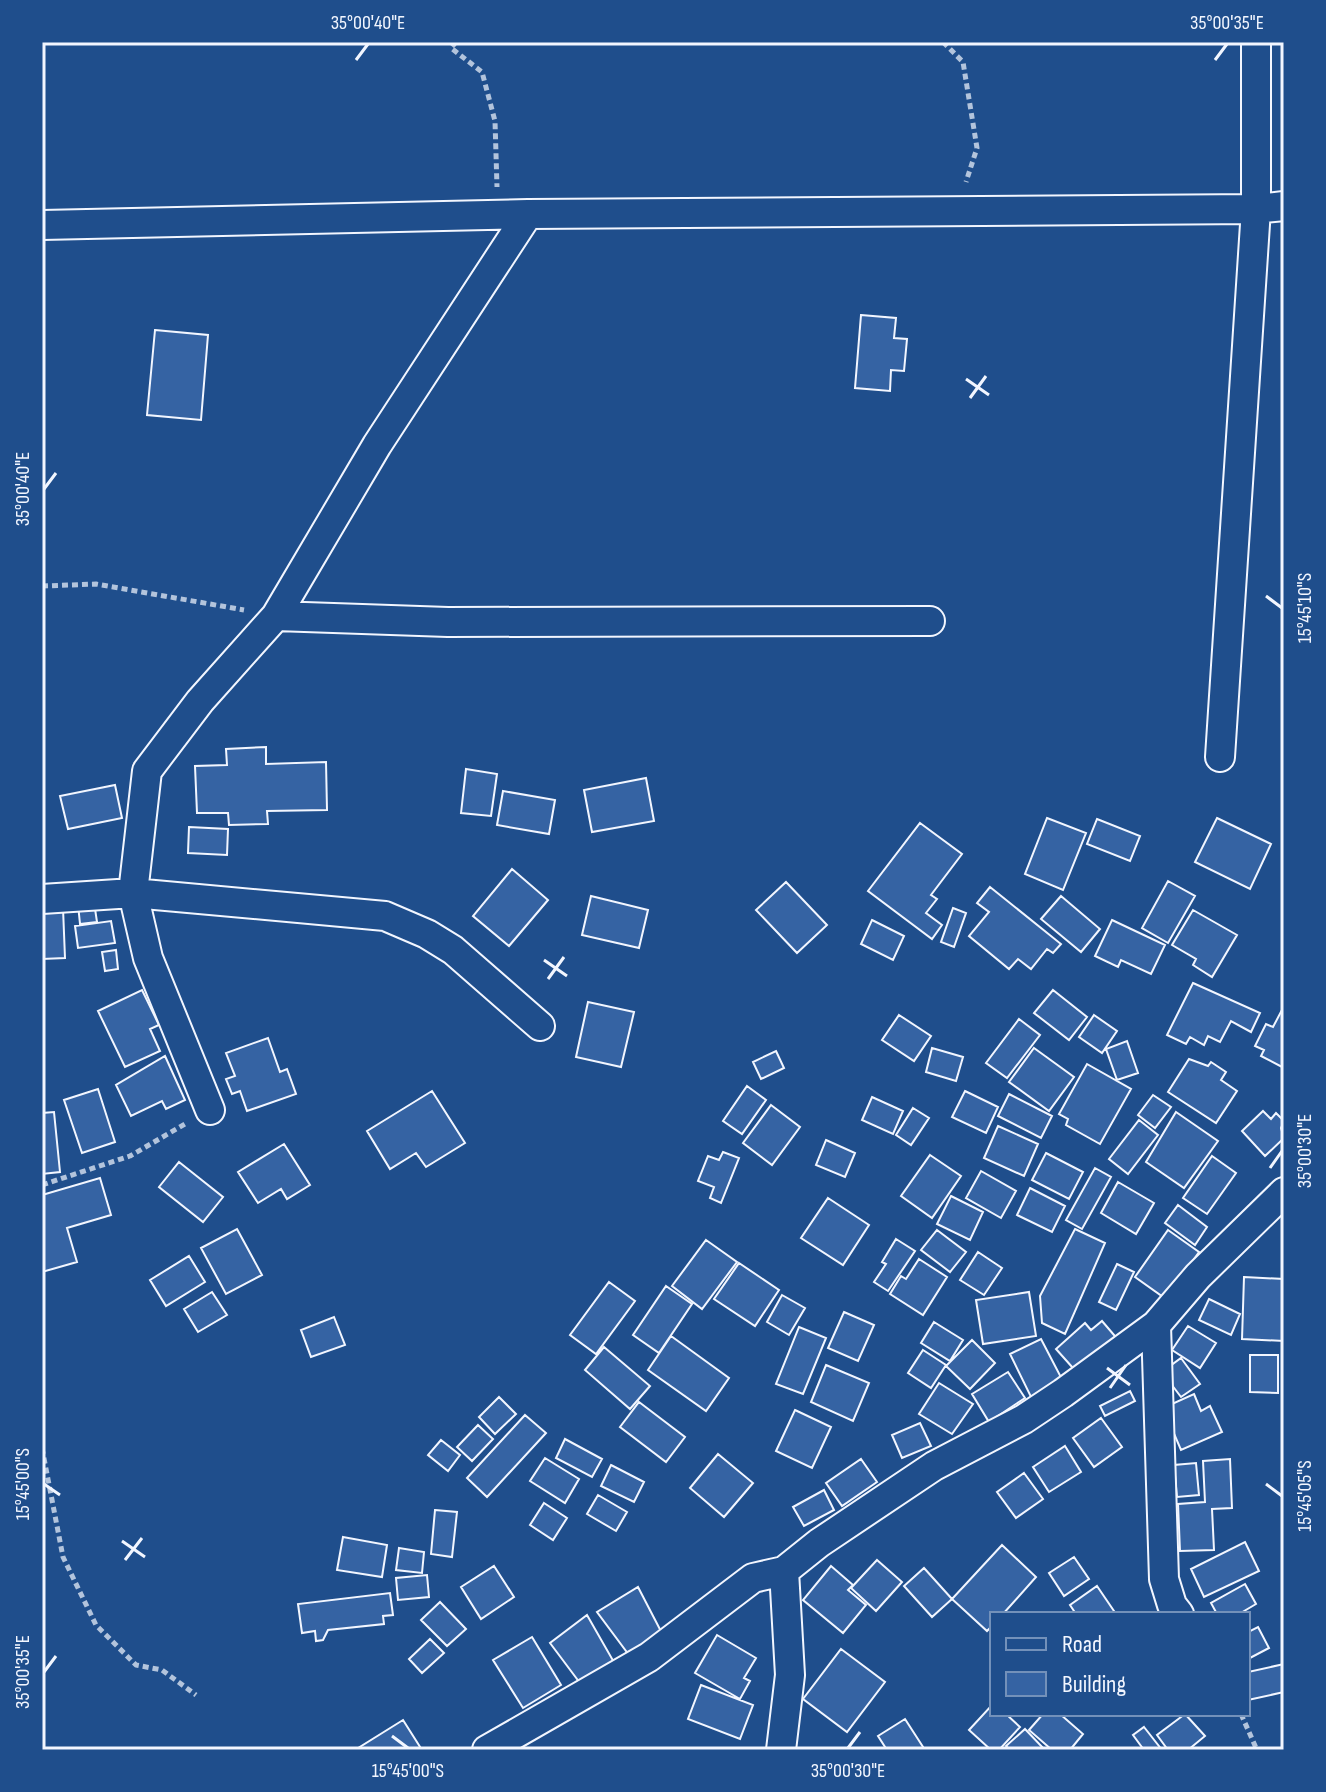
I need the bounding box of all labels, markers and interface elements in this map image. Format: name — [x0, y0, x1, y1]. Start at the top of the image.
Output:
text: 35°00'40"E — [331, 11, 405, 35]
text: 35°00'35"E — [1190, 11, 1264, 35]
text: 35°00'40"E — [11, 452, 35, 526]
text: 15°45'10"S — [1293, 573, 1317, 643]
text: 35°00'30"E — [1293, 1114, 1317, 1188]
text: 15°45'00"S — [11, 1448, 35, 1520]
text: 15°45'05"S — [1293, 1460, 1317, 1532]
legend — [990, 1612, 1250, 1716]
text: Road — [1062, 1630, 1102, 1659]
text: 35°00'35"E — [11, 1635, 35, 1709]
text: Building — [1062, 1670, 1126, 1699]
text: 15°45'00"S — [372, 1759, 444, 1783]
text: 35°00'30"E — [811, 1759, 885, 1783]

